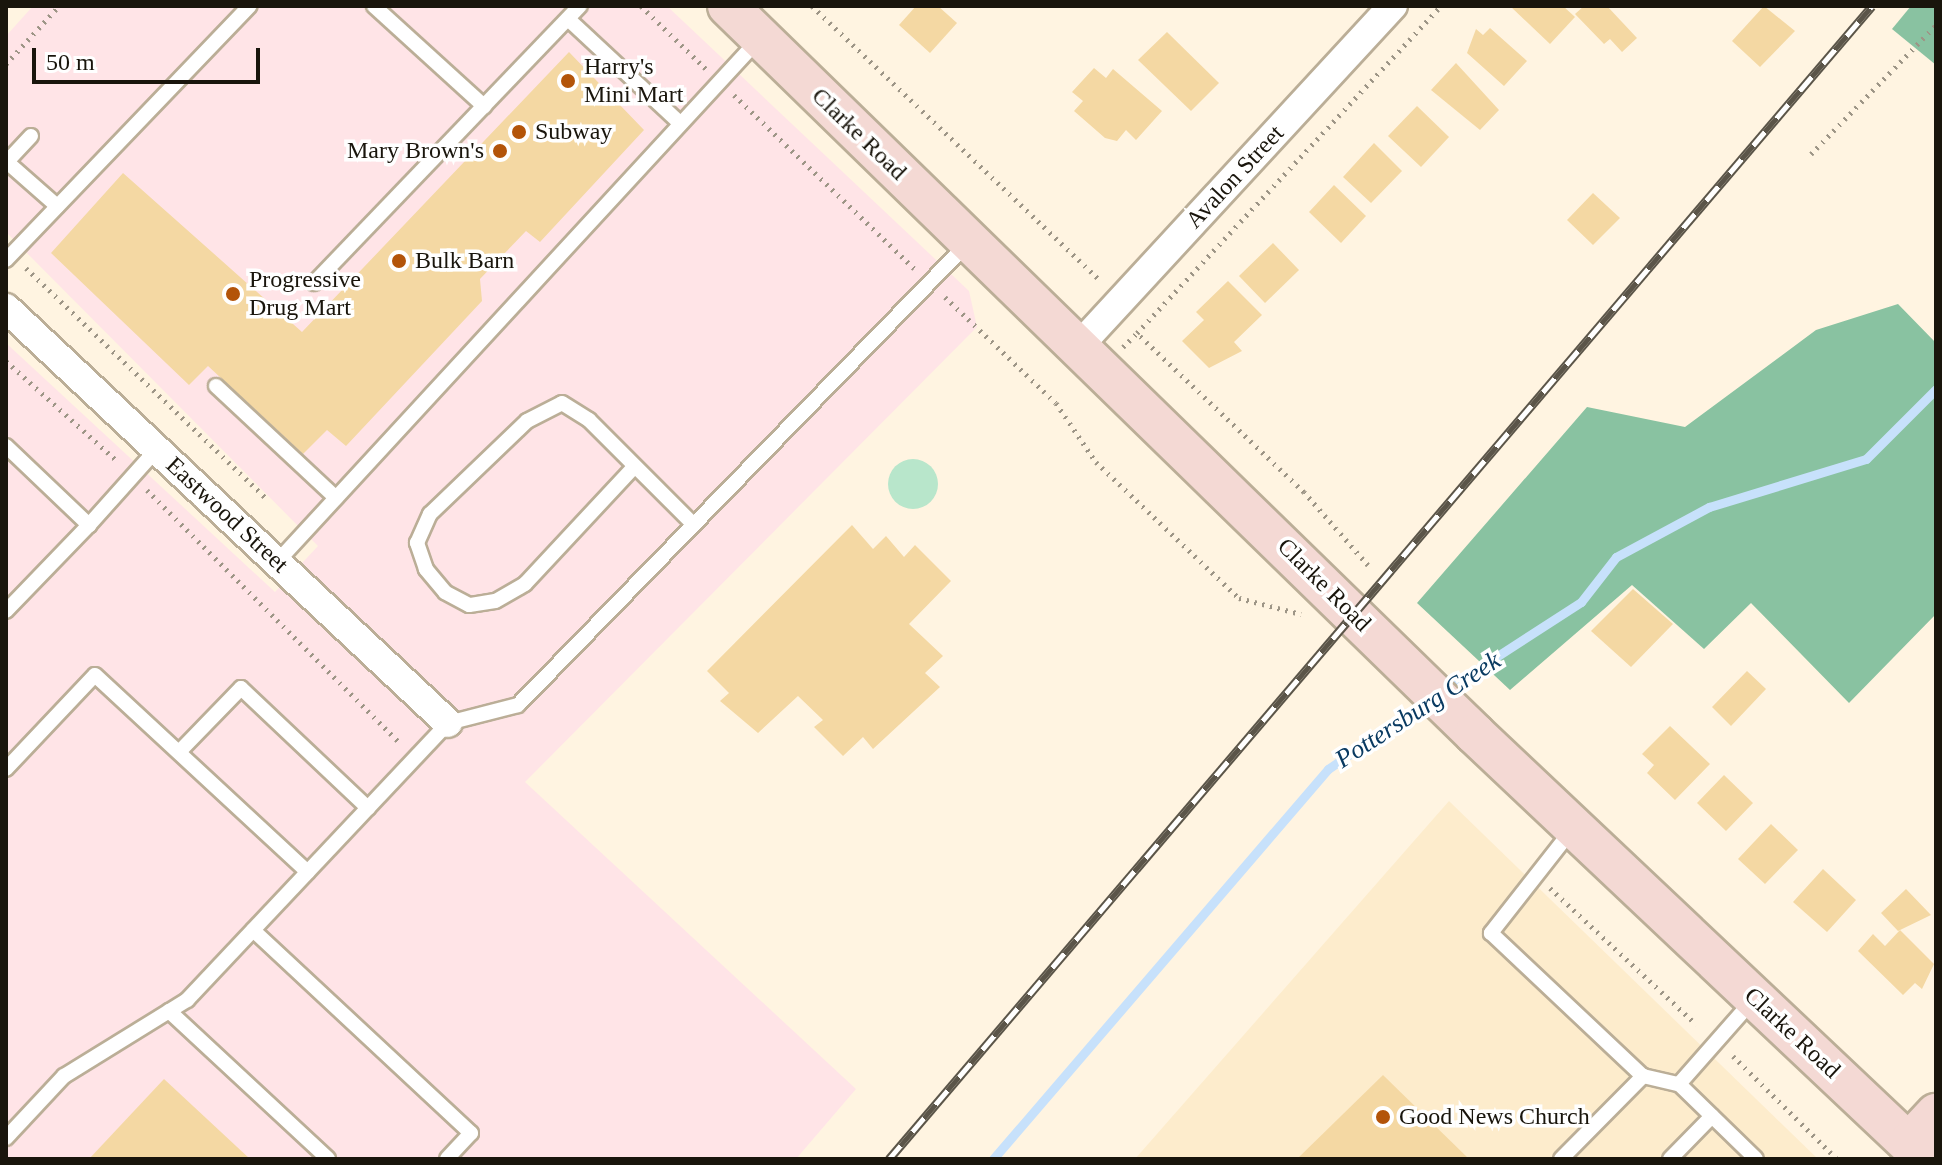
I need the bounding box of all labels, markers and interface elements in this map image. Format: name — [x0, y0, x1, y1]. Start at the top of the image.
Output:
scale bar — [36, 32, 264, 82]
text: 50 m — [46, 49, 95, 75]
place label: Harry's Mini Mart — [584, 53, 683, 109]
marker: Harry's Mini Mart — [559, 72, 577, 90]
street label: Clarke Road — [806, 82, 912, 186]
place label: Subway — [535, 118, 612, 146]
street label: Avalon Street — [1180, 119, 1290, 235]
marker: Subway — [510, 123, 528, 141]
place label: Mary Brown's — [347, 137, 484, 165]
marker: Mary Brown's — [491, 142, 509, 160]
place label: Bulk Barn — [415, 247, 514, 275]
marker: Bulk Barn — [390, 252, 408, 270]
place label: Progressive Drug Mart — [249, 266, 361, 322]
marker: Progressive Drug Mart — [224, 285, 242, 303]
street label: Eastwood Street — [160, 451, 294, 579]
street label: Clarke Road — [1271, 532, 1377, 638]
water label: Pottersburg Creek — [1329, 645, 1507, 775]
street label: Clarke Road — [1738, 981, 1846, 1085]
place label: Good News Church — [1399, 1103, 1590, 1131]
marker: Good News Church — [1374, 1108, 1392, 1126]

